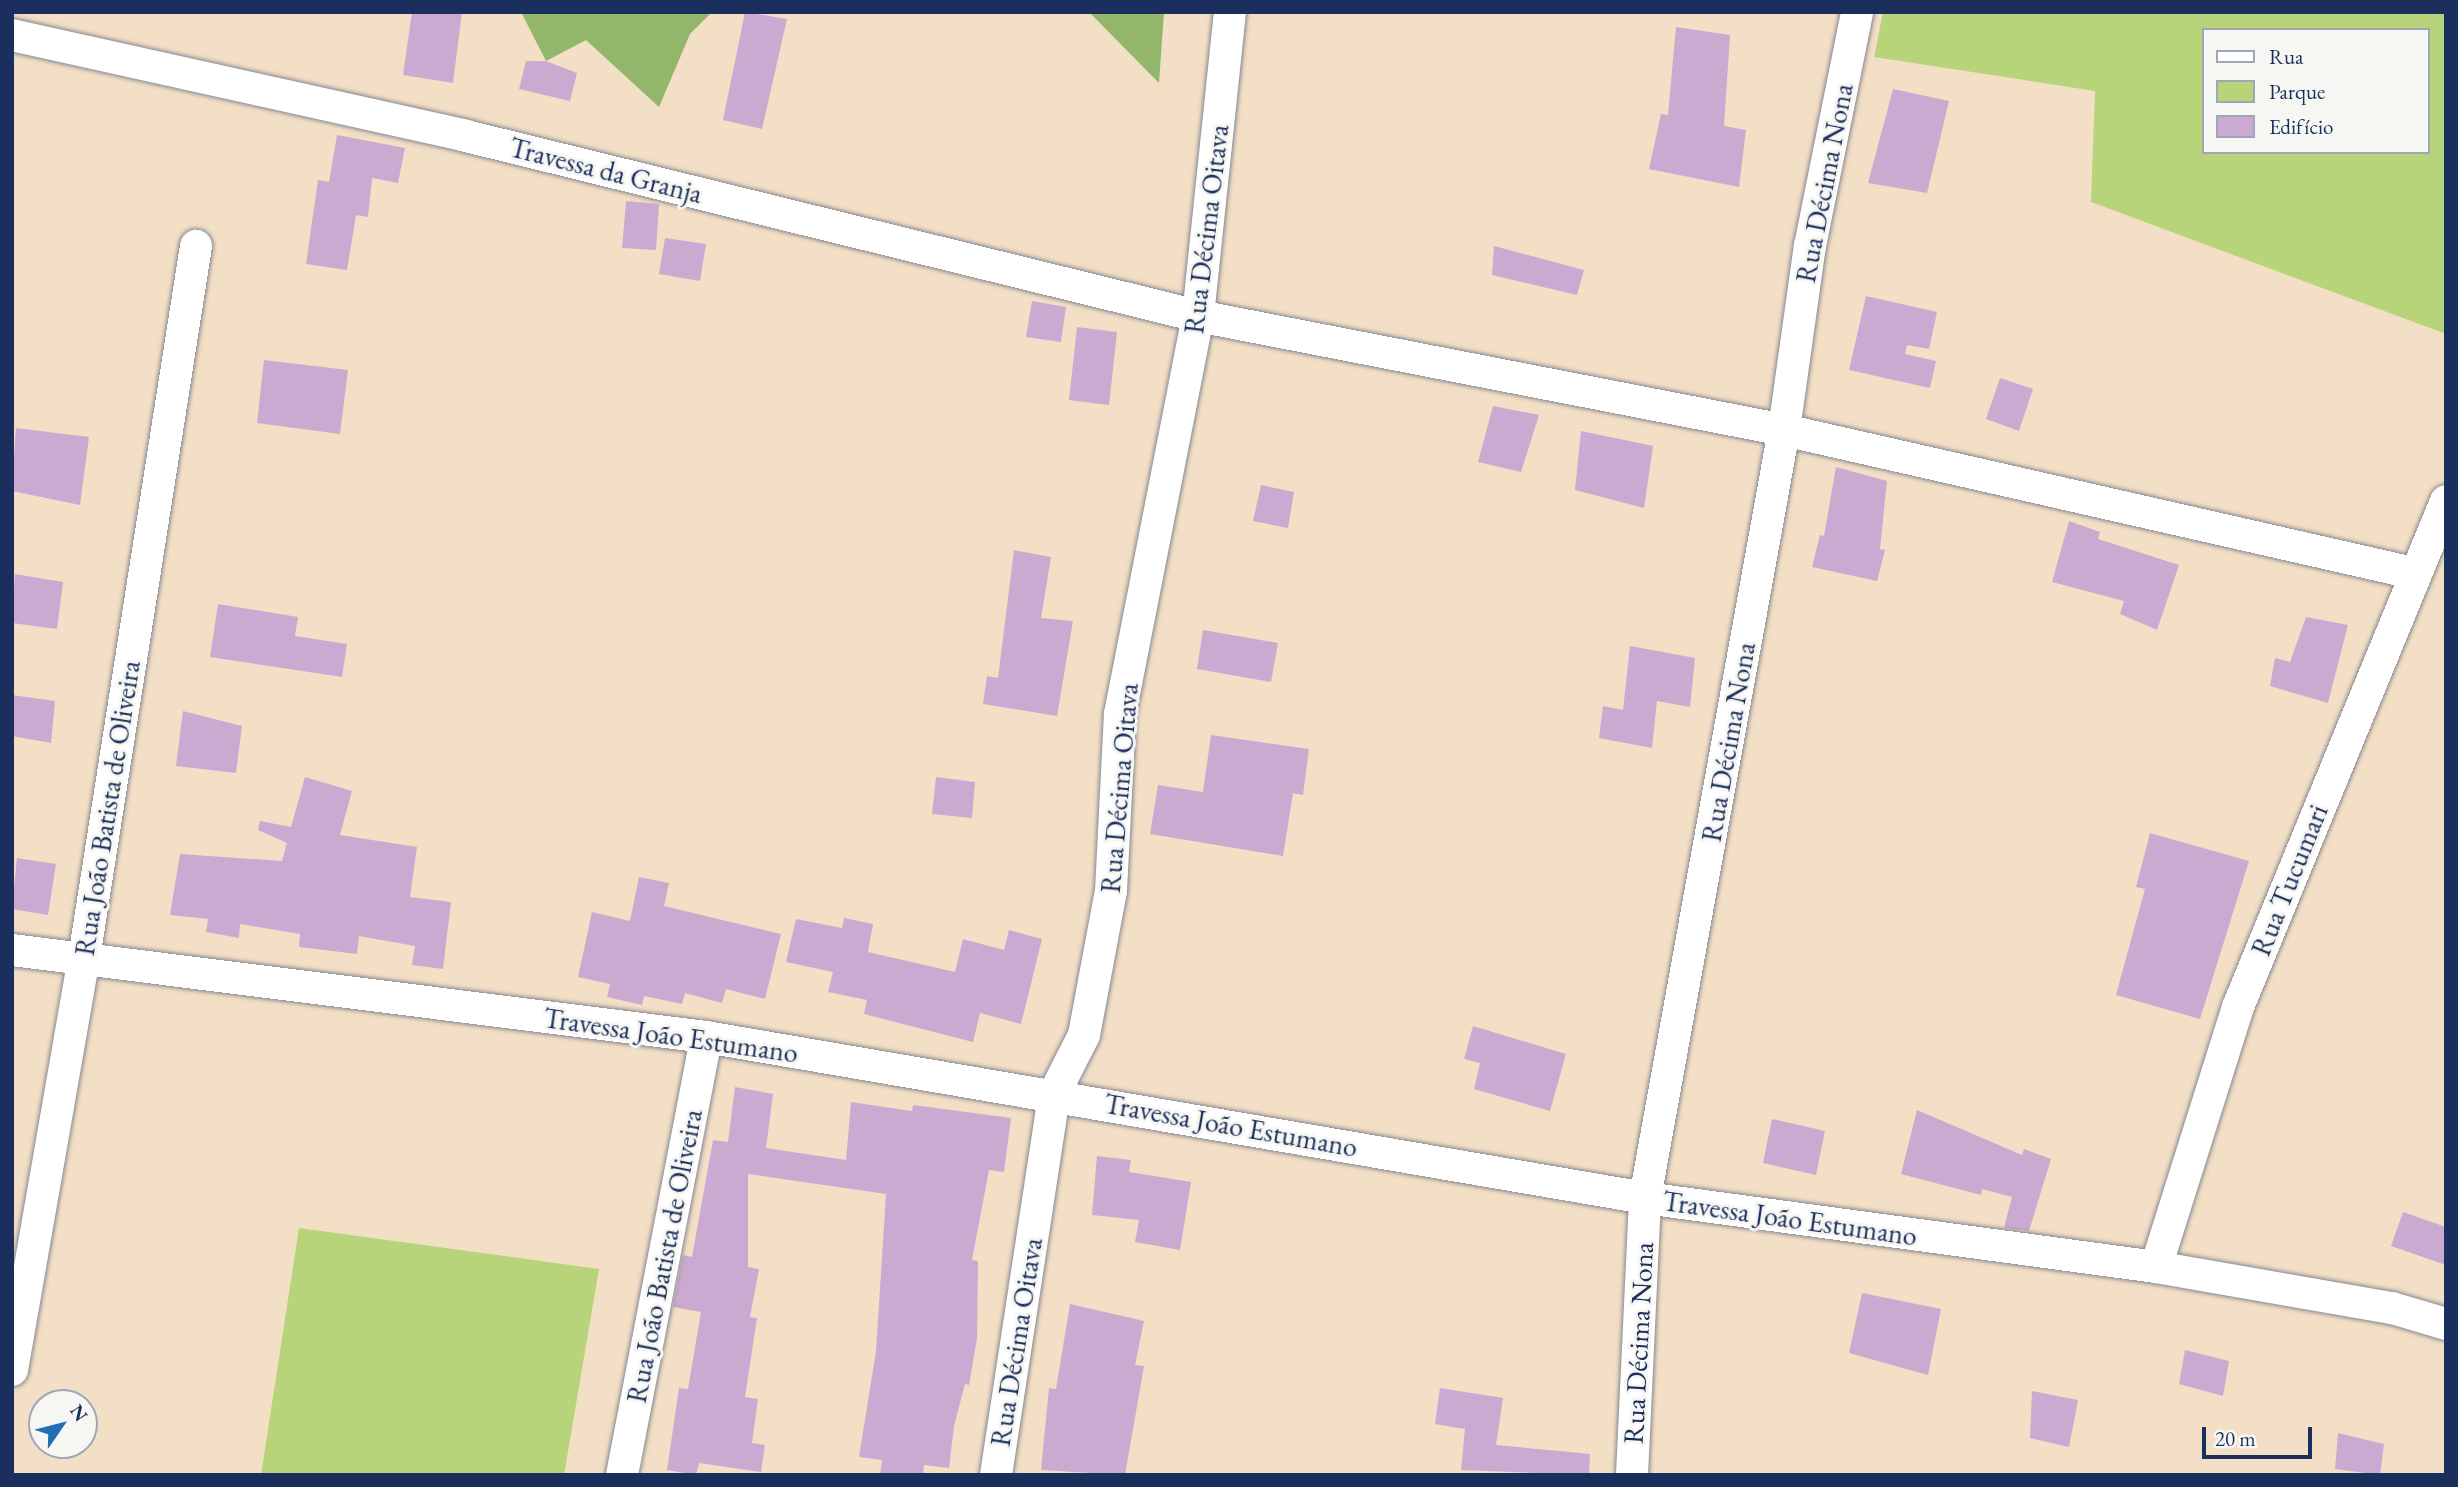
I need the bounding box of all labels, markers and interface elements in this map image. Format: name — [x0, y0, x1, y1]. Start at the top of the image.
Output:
legend — [2202, 28, 2430, 154]
text: Rua — [2269, 43, 2303, 70]
text: Parque — [2269, 78, 2325, 105]
street label: Rua Décima Nona — [1788, 81, 1860, 285]
text: Edifício — [2269, 113, 2333, 140]
street label: Rua Décima Oitava — [1176, 122, 1236, 336]
street label: Travessa da Granja — [506, 130, 706, 210]
street label: Rua Décima Nona — [1694, 640, 1762, 844]
street label: Rua João Batista de Oliveira — [67, 658, 147, 958]
street label: Rua Décima Oitava — [1093, 682, 1145, 894]
street label: Rua Tucumari — [2243, 799, 2335, 961]
street label: Travessa João Estumano — [542, 1001, 800, 1069]
street label: Travessa João Estumano — [1102, 1086, 1360, 1164]
street label: Rua João Batista de Oliveira — [619, 1106, 709, 1406]
street label: Travessa João Estumano — [1661, 1184, 1919, 1252]
street label: Rua Décima Oitava — [983, 1235, 1049, 1449]
street label: Rua Décima Nona — [1616, 1241, 1660, 1445]
north arrow — [28, 1389, 98, 1459]
text: N — [64, 1399, 94, 1426]
scale bar — [2206, 1414, 2316, 1458]
text: 20 m — [2215, 1425, 2256, 1452]

